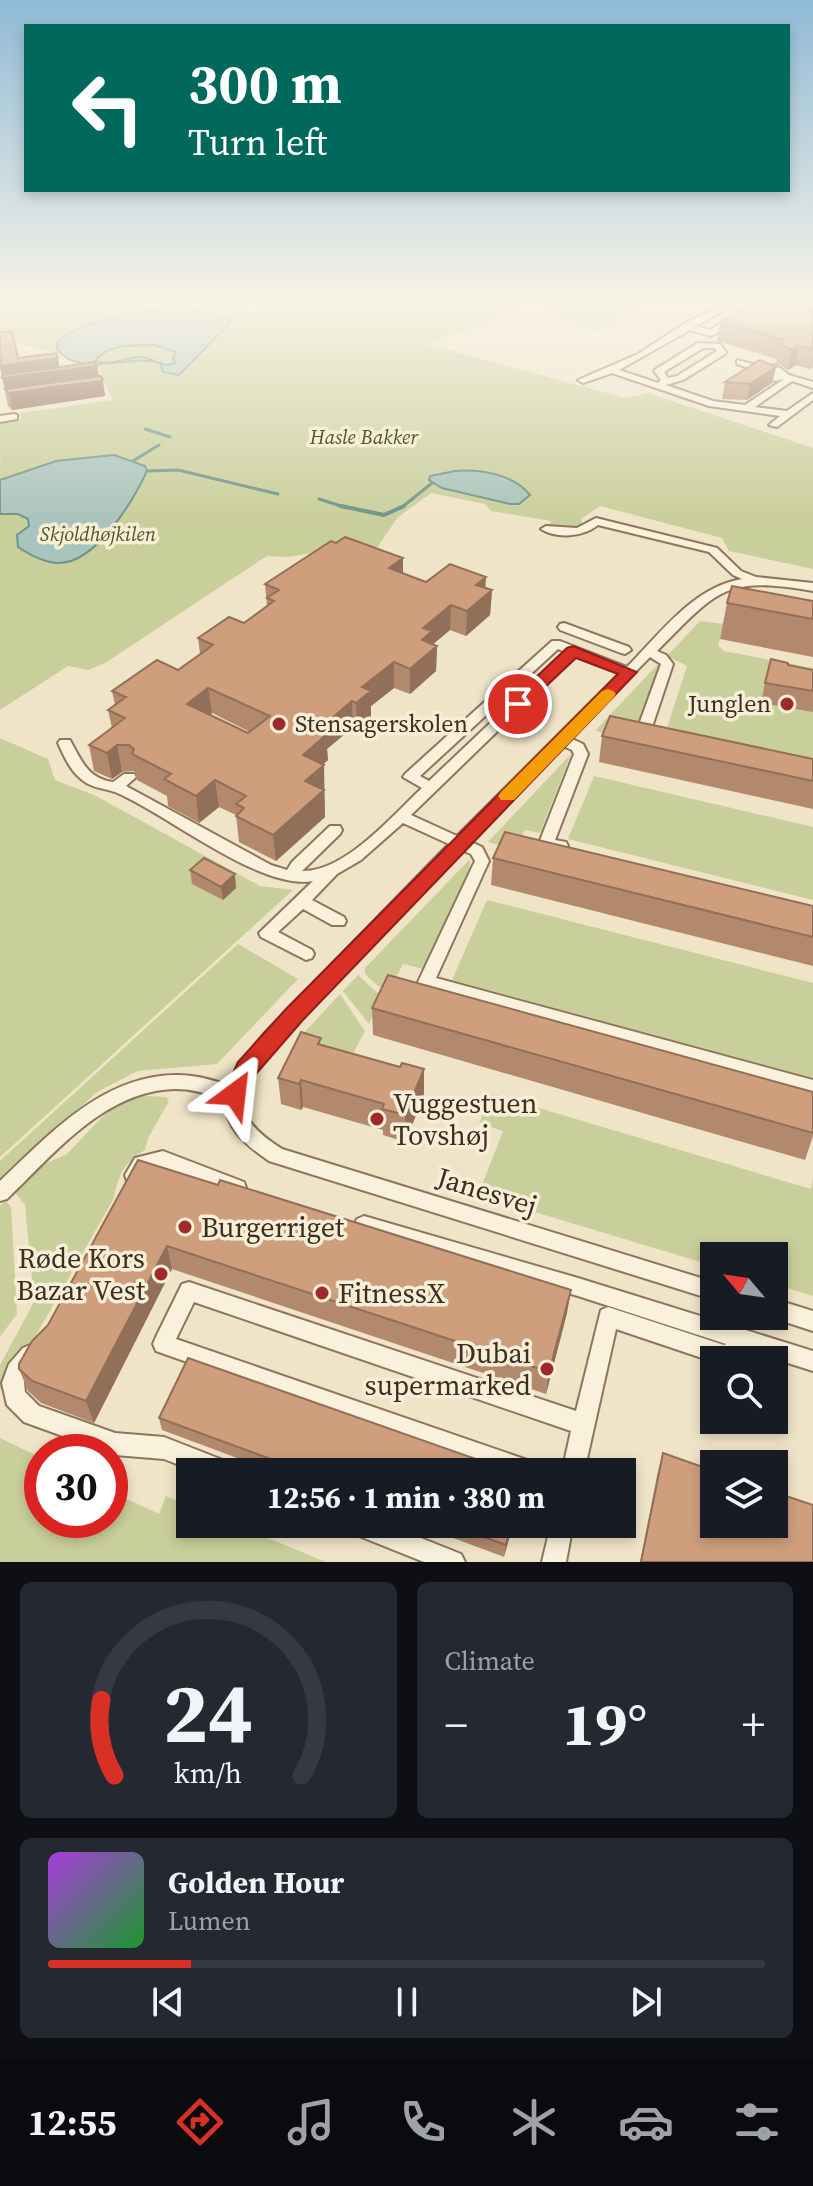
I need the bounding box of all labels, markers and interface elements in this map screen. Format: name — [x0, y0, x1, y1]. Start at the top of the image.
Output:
text: 300 m — [188, 45, 342, 122]
icon: left — [56, 56, 160, 160]
text: Turn left — [188, 118, 327, 167]
park label: Hasle Bakker — [309, 423, 419, 451]
park label: Skjoldhøjkilen — [40, 520, 157, 548]
pin — [484, 670, 552, 738]
icon: arrive — [496, 682, 540, 726]
place label: Junglen — [687, 687, 771, 720]
marker: Junglen — [778, 695, 796, 713]
place label: Stensagerskolen — [295, 707, 468, 740]
marker: Stensagerskolen — [270, 715, 288, 733]
position arrow — [193, 1052, 277, 1136]
place label: Vuggestuen Tovshøj — [393, 1084, 538, 1154]
marker: Vuggestuen Tovshøj — [368, 1110, 386, 1128]
street label: Janesvej — [431, 1157, 542, 1224]
place label: Burgerriget — [201, 1208, 345, 1246]
marker: Burgerriget — [176, 1218, 194, 1236]
place label: Røde Kors Bazar Vest — [16, 1239, 146, 1309]
north arrow — [700, 1242, 788, 1330]
map controls — [700, 1242, 788, 1538]
marker: Røde Kors Bazar Vest — [152, 1265, 170, 1283]
place label: FitnessX — [338, 1274, 445, 1312]
marker: FitnessX — [313, 1284, 331, 1302]
place label: Dubai supermarked — [365, 1334, 531, 1404]
button: search — [700, 1346, 788, 1434]
marker: Dubai supermarked — [538, 1360, 556, 1378]
speed limit sign: 30 — [24, 1434, 128, 1538]
button: layers — [700, 1450, 788, 1538]
text: 12:56 · 1 min · 380 m — [267, 1477, 545, 1518]
text: Climate — [445, 1643, 535, 1679]
text: 24 — [163, 1656, 253, 1770]
text: 19° — [562, 1683, 647, 1765]
text: − — [445, 1694, 468, 1755]
text: + — [742, 1694, 765, 1755]
text: km/h — [174, 1753, 242, 1793]
text: Golden Hour — [168, 1862, 344, 1903]
text: Lumen — [168, 1903, 250, 1939]
icon: previous — [146, 1980, 190, 2024]
icon: pause — [385, 1980, 429, 2024]
icon: next — [624, 1980, 668, 2024]
icon: directions — [172, 2094, 228, 2150]
icon: music — [283, 2094, 339, 2150]
icon: phone — [395, 2094, 451, 2150]
icon: climate — [506, 2094, 562, 2150]
icon: car — [618, 2094, 674, 2150]
icon: filters — [729, 2094, 785, 2150]
text: 12:55 — [28, 2098, 117, 2147]

